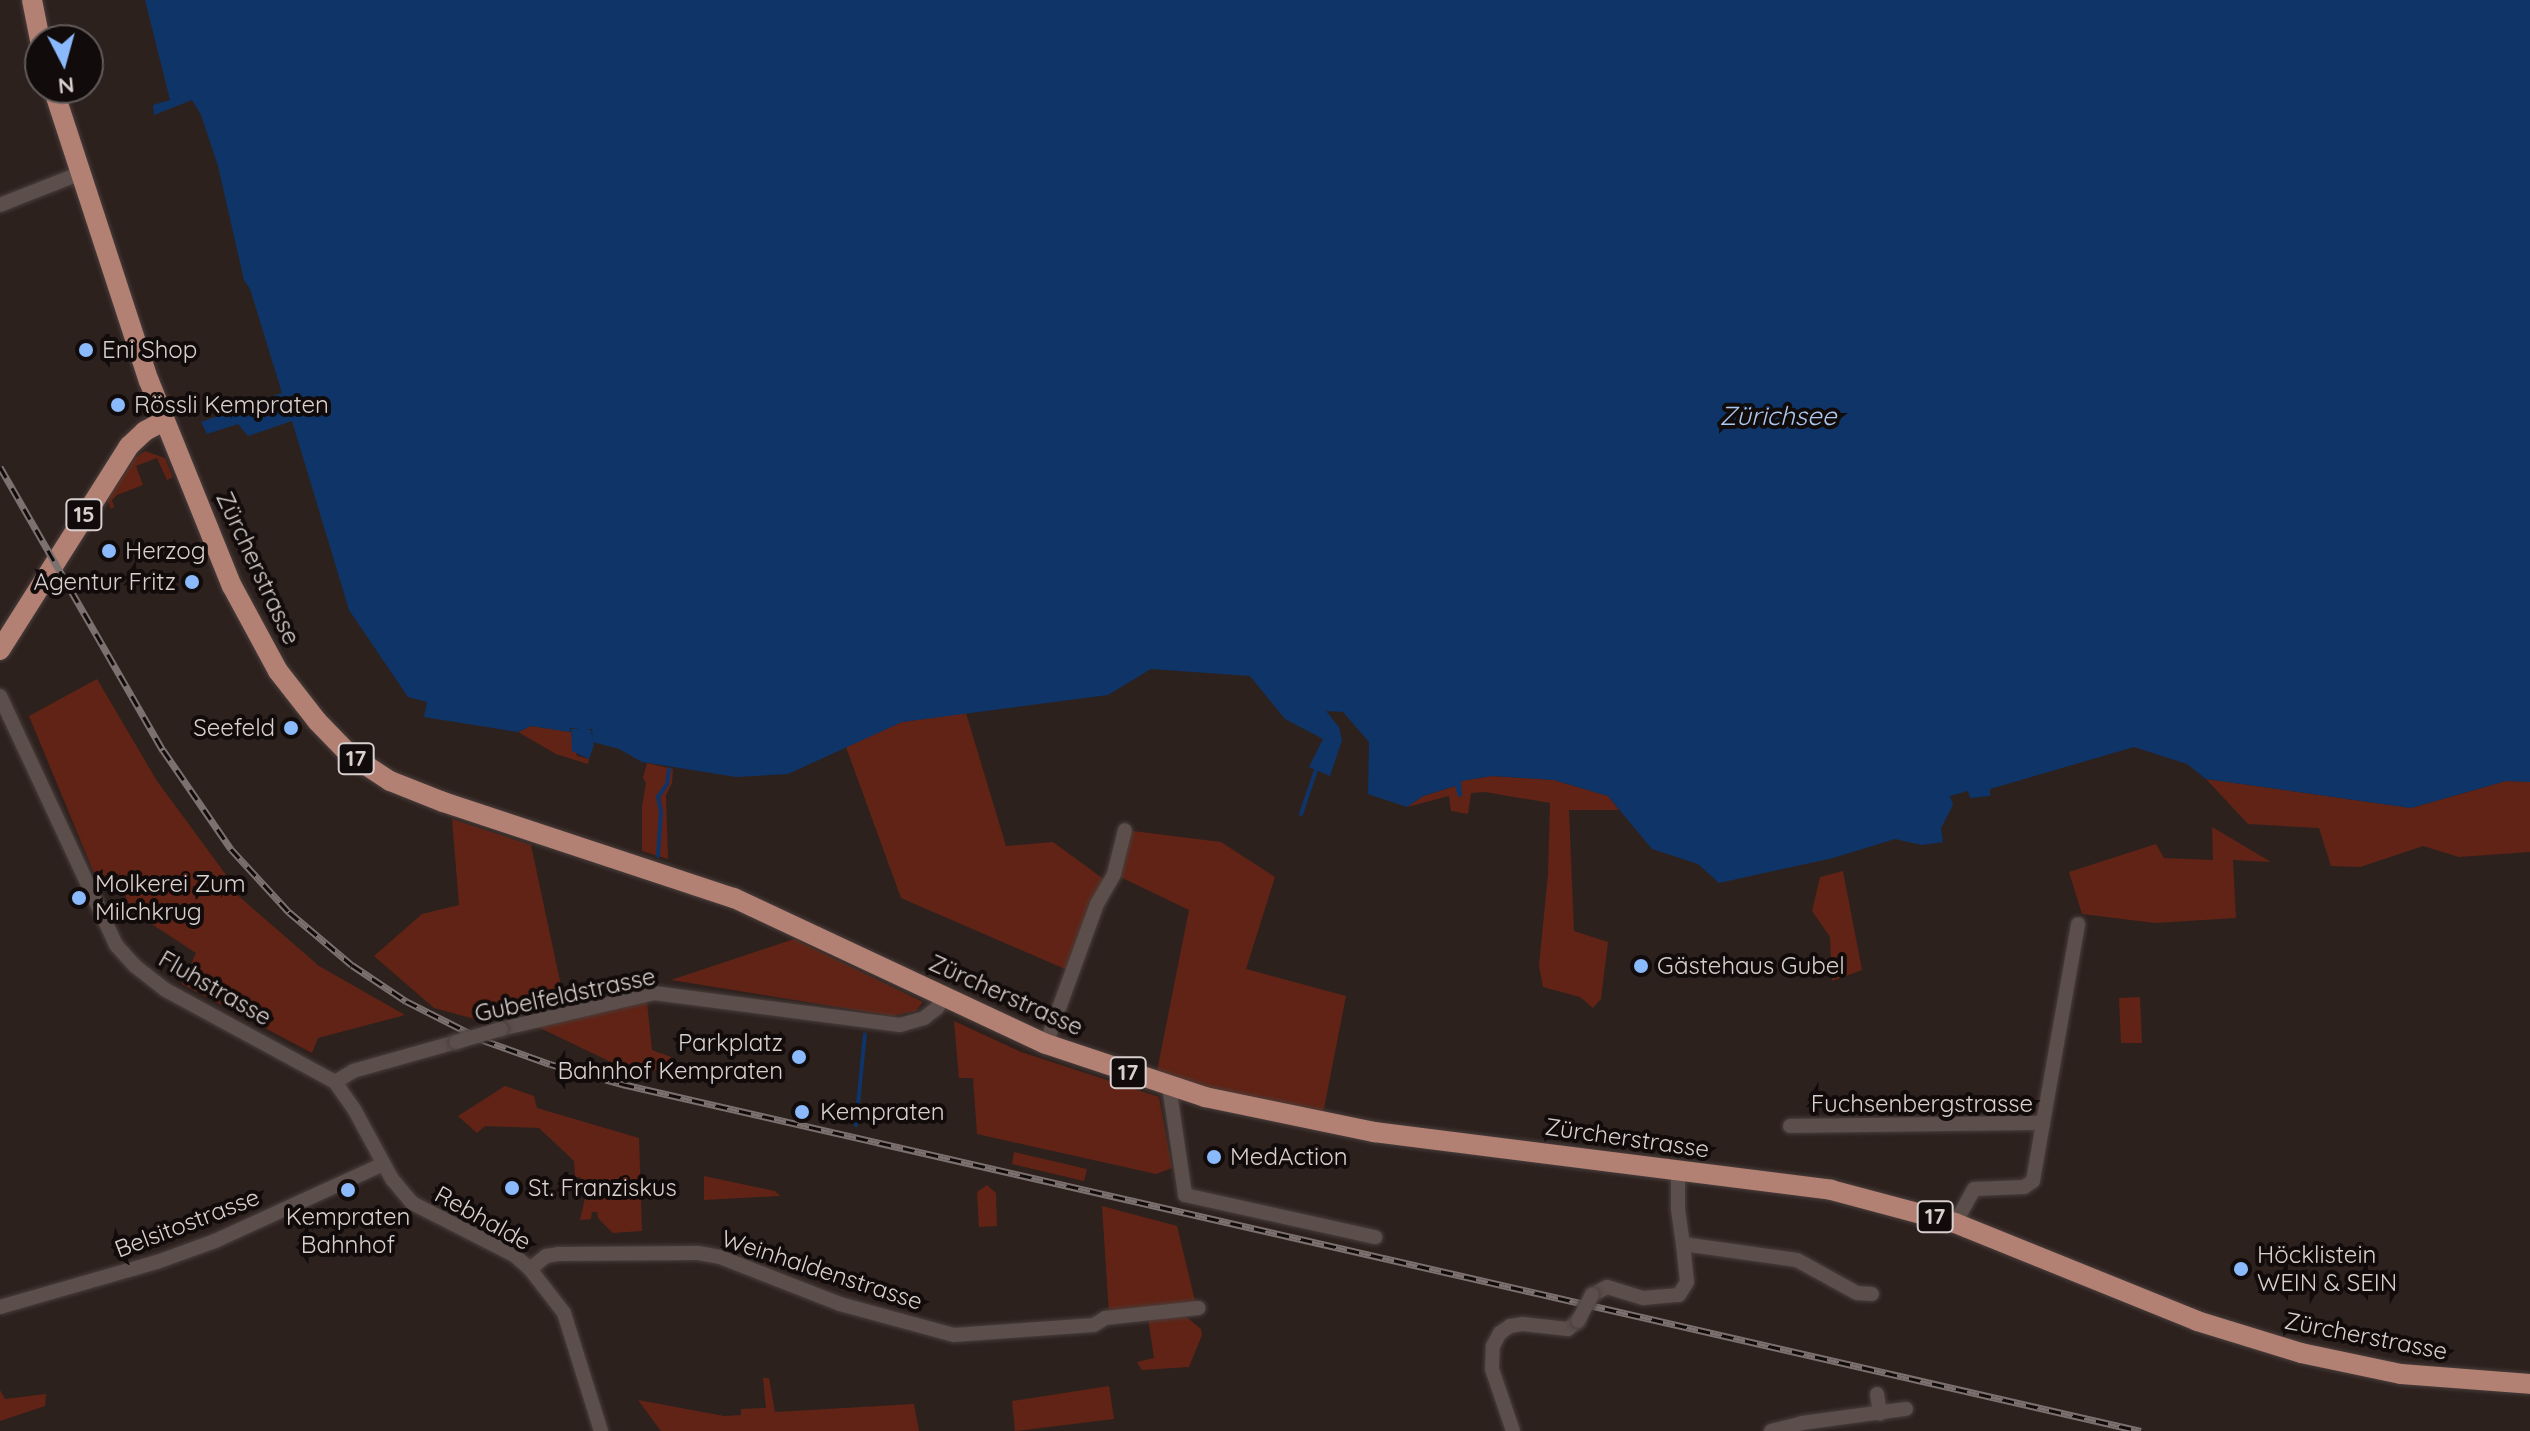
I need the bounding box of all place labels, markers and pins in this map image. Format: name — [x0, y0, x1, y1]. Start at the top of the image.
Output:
place label: Eni Shop — [102, 336, 197, 364]
marker: Eni Shop — [77, 341, 95, 359]
place label: Rössli Kempraten — [134, 391, 329, 419]
marker: Rössli Kempraten — [109, 396, 127, 414]
place label: Herzog — [125, 537, 206, 565]
marker: Herzog — [100, 542, 118, 560]
place label: Agentur Fritz — [34, 568, 176, 596]
marker: Agentur Fritz — [183, 573, 201, 591]
place label: Seefeld — [193, 714, 275, 742]
marker: Seefeld — [282, 719, 300, 737]
place label: Molkerei Zum Milchkrug — [95, 870, 246, 926]
marker: Molkerei Zum Milchkrug — [70, 889, 88, 907]
place label: Gästehaus Gubel — [1657, 952, 1845, 980]
marker: Gästehaus Gubel — [1632, 957, 1650, 975]
place label: Parkplatz Bahnhof Kempraten — [557, 1029, 783, 1085]
marker: Parkplatz Bahnhof Kempraten — [790, 1048, 808, 1066]
place label: Kempraten — [820, 1098, 945, 1126]
marker: Kempraten — [791, 1101, 813, 1123]
place label: MedAction — [1230, 1143, 1348, 1171]
marker: MedAction — [1205, 1148, 1223, 1166]
place label: St. Franziskus — [528, 1174, 677, 1202]
marker: St. Franziskus — [503, 1179, 521, 1197]
marker: Kempraten Bahnhof — [339, 1181, 357, 1199]
place label: Kempraten Bahnhof — [286, 1203, 410, 1259]
place label: Höcklistein WEIN & SEIN — [2257, 1241, 2397, 1297]
marker: Höcklistein WEIN & SEIN — [2232, 1260, 2250, 1278]

